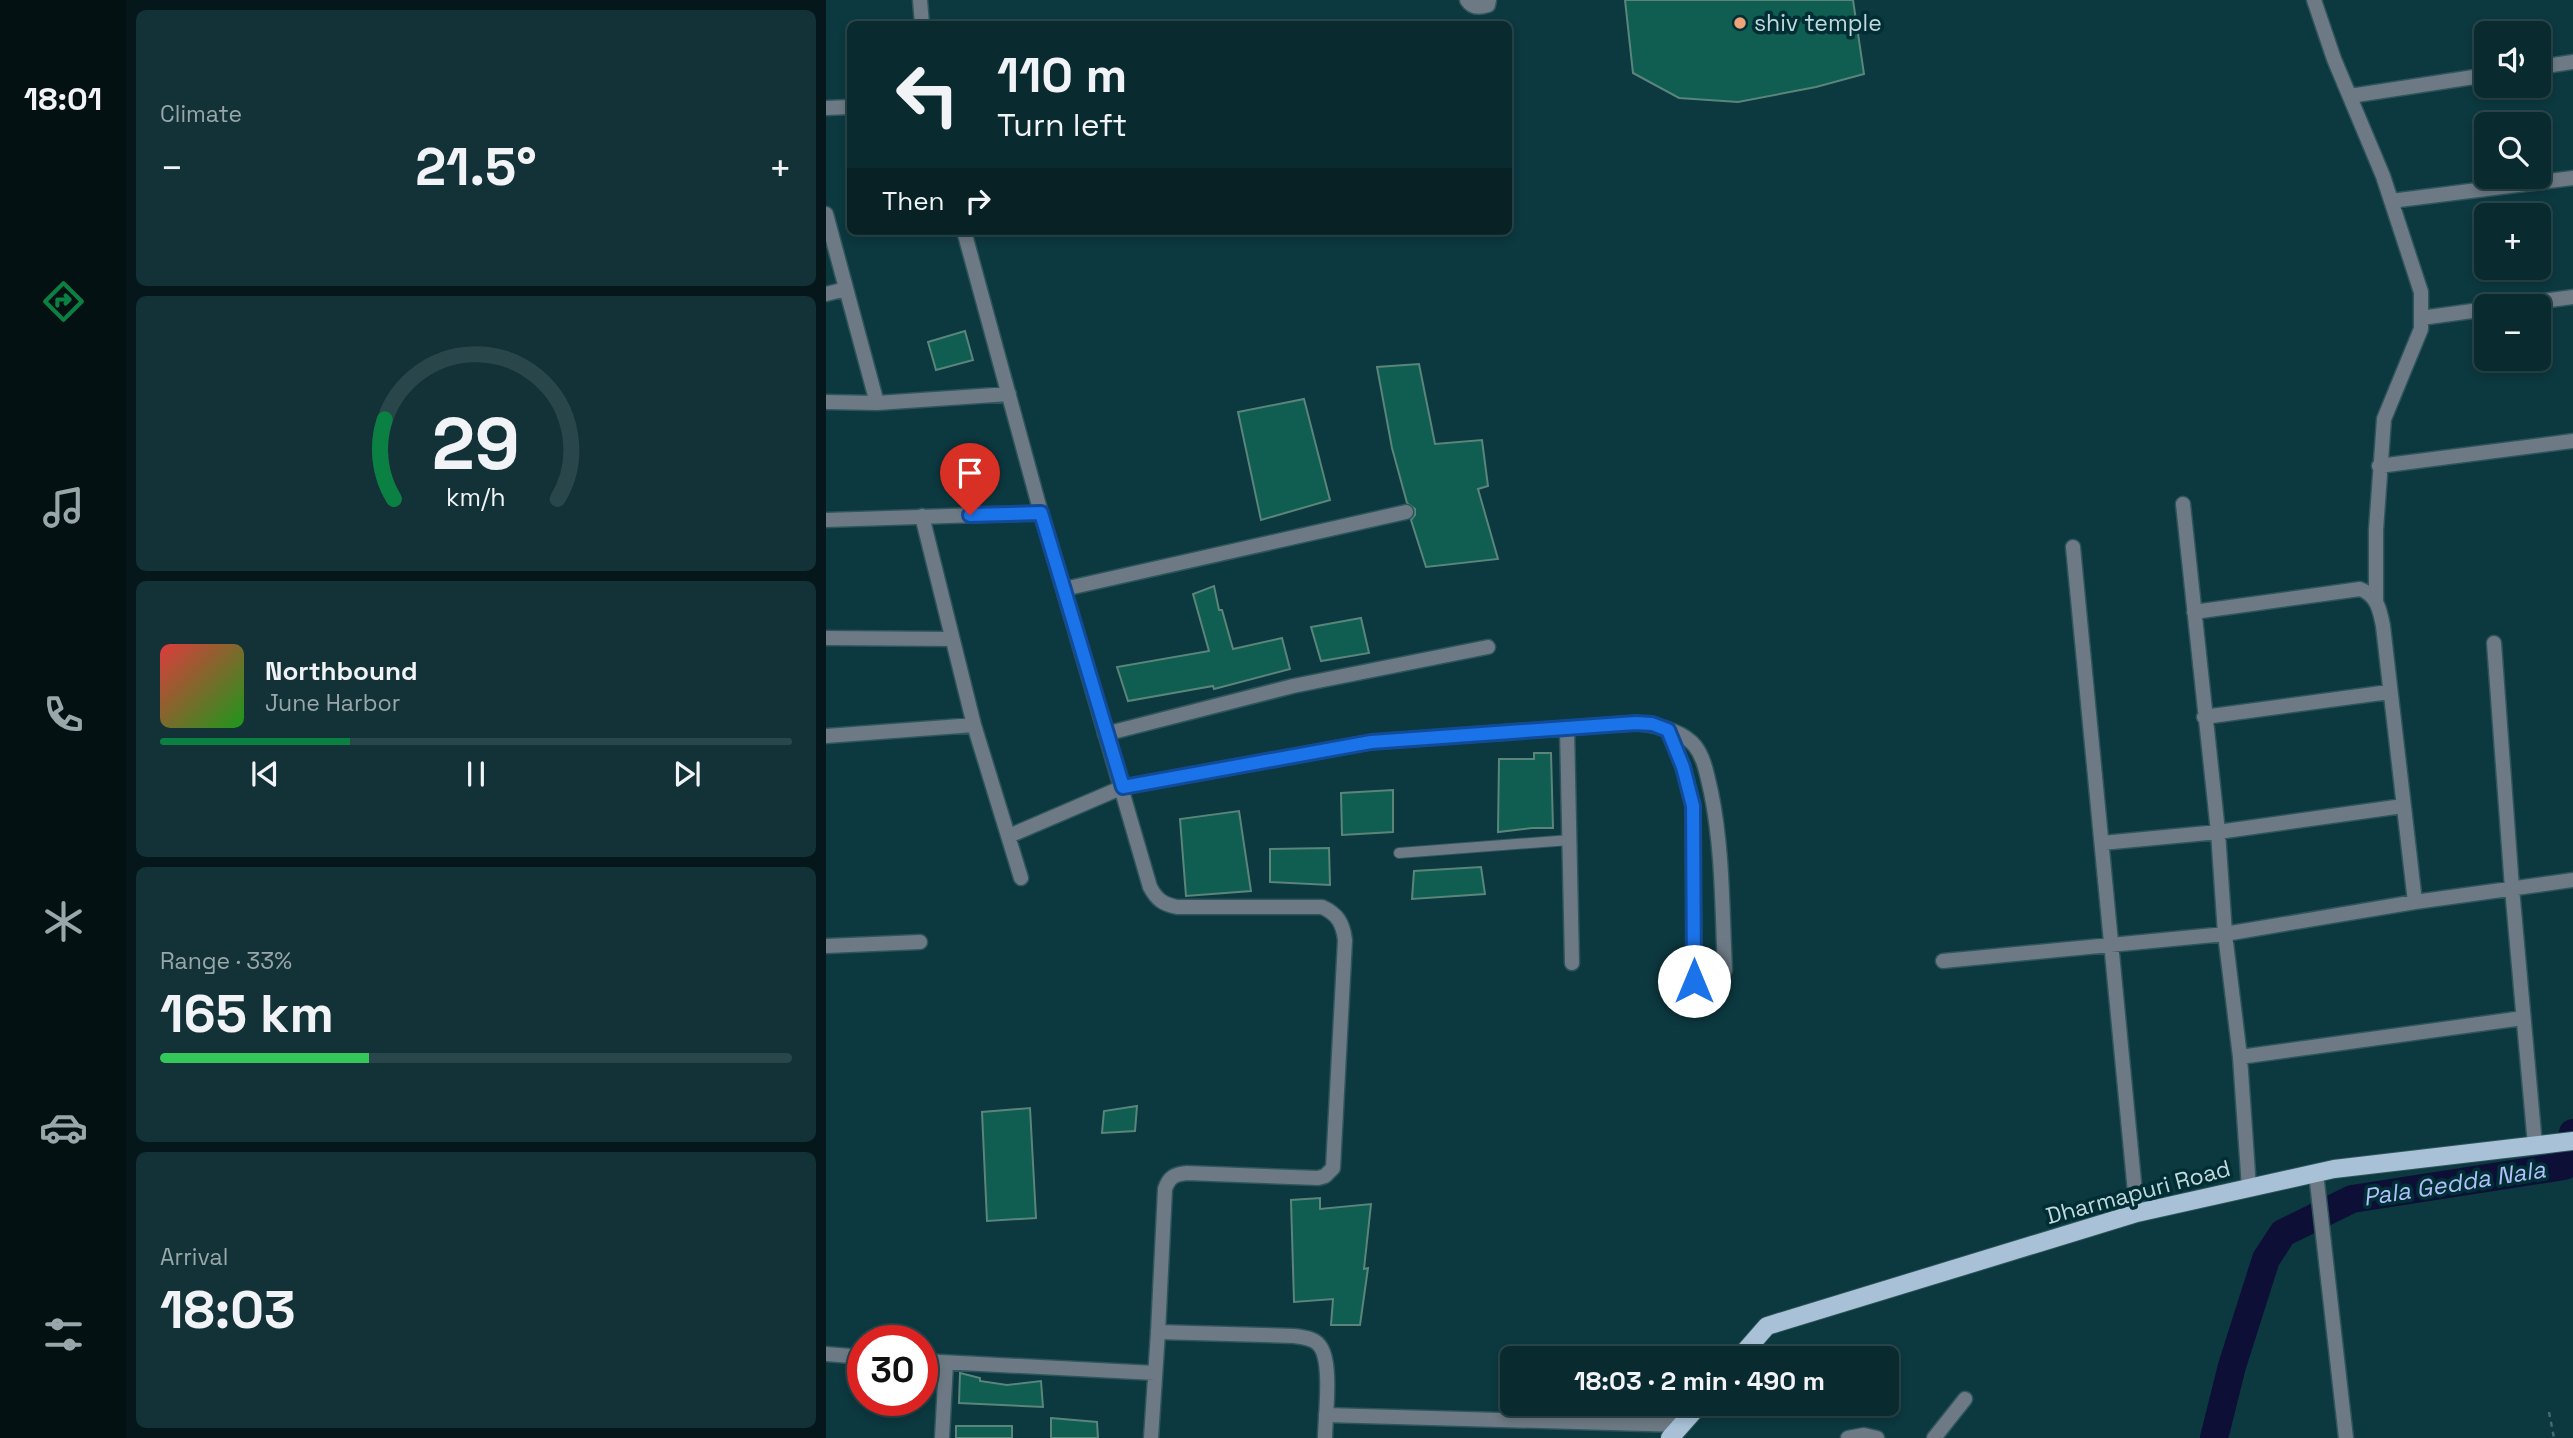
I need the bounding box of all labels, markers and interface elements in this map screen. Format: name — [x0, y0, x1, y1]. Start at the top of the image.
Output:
place label: shiv temple — [1754, 8, 1882, 38]
marker: shiv temple — [1732, 15, 1748, 31]
map controls — [2474, 21, 2551, 371]
button: sound — [2474, 21, 2551, 98]
text: 110 m — [997, 44, 1127, 106]
icon: left — [882, 49, 973, 140]
text: 18:01 — [24, 79, 102, 119]
text: Climate — [160, 99, 242, 129]
text: Turn left — [997, 105, 1127, 145]
button: search — [2474, 112, 2551, 189]
text: 21.5° — [415, 134, 537, 200]
text: − — [160, 144, 184, 192]
text: + — [768, 144, 792, 192]
icon: right — [959, 182, 997, 220]
text: Then — [882, 184, 945, 218]
button: + — [2474, 203, 2551, 280]
icon: directions — [39, 277, 88, 326]
button: − — [2474, 294, 2551, 371]
text: 29 — [432, 398, 520, 491]
pin — [940, 443, 1000, 515]
icon: arrive — [951, 454, 989, 492]
text: km/h — [446, 481, 506, 513]
icon: music — [39, 483, 88, 532]
text: Northbound — [265, 654, 418, 688]
text: June Harbor — [265, 688, 400, 718]
icon: phone — [39, 690, 88, 739]
icon: previous — [246, 755, 284, 793]
icon: pause — [457, 755, 495, 793]
icon: next — [668, 755, 706, 793]
icon: climate — [39, 897, 88, 946]
position arrow — [1657, 944, 1731, 1018]
text: Range · 33% — [160, 946, 292, 976]
text: 165 km — [160, 981, 334, 1047]
icon: car — [39, 1103, 88, 1152]
street label: Dharmapuri Road — [2042, 1153, 2234, 1231]
water label: Pala Gedda Nala — [2361, 1153, 2548, 1213]
text: Arrival — [160, 1242, 228, 1272]
text: 18:03 — [160, 1277, 296, 1343]
icon: filters — [39, 1310, 88, 1359]
speed limit sign: 30 — [847, 1325, 938, 1416]
text: 18:03 · 2 min · 490 m — [1574, 1364, 1825, 1398]

